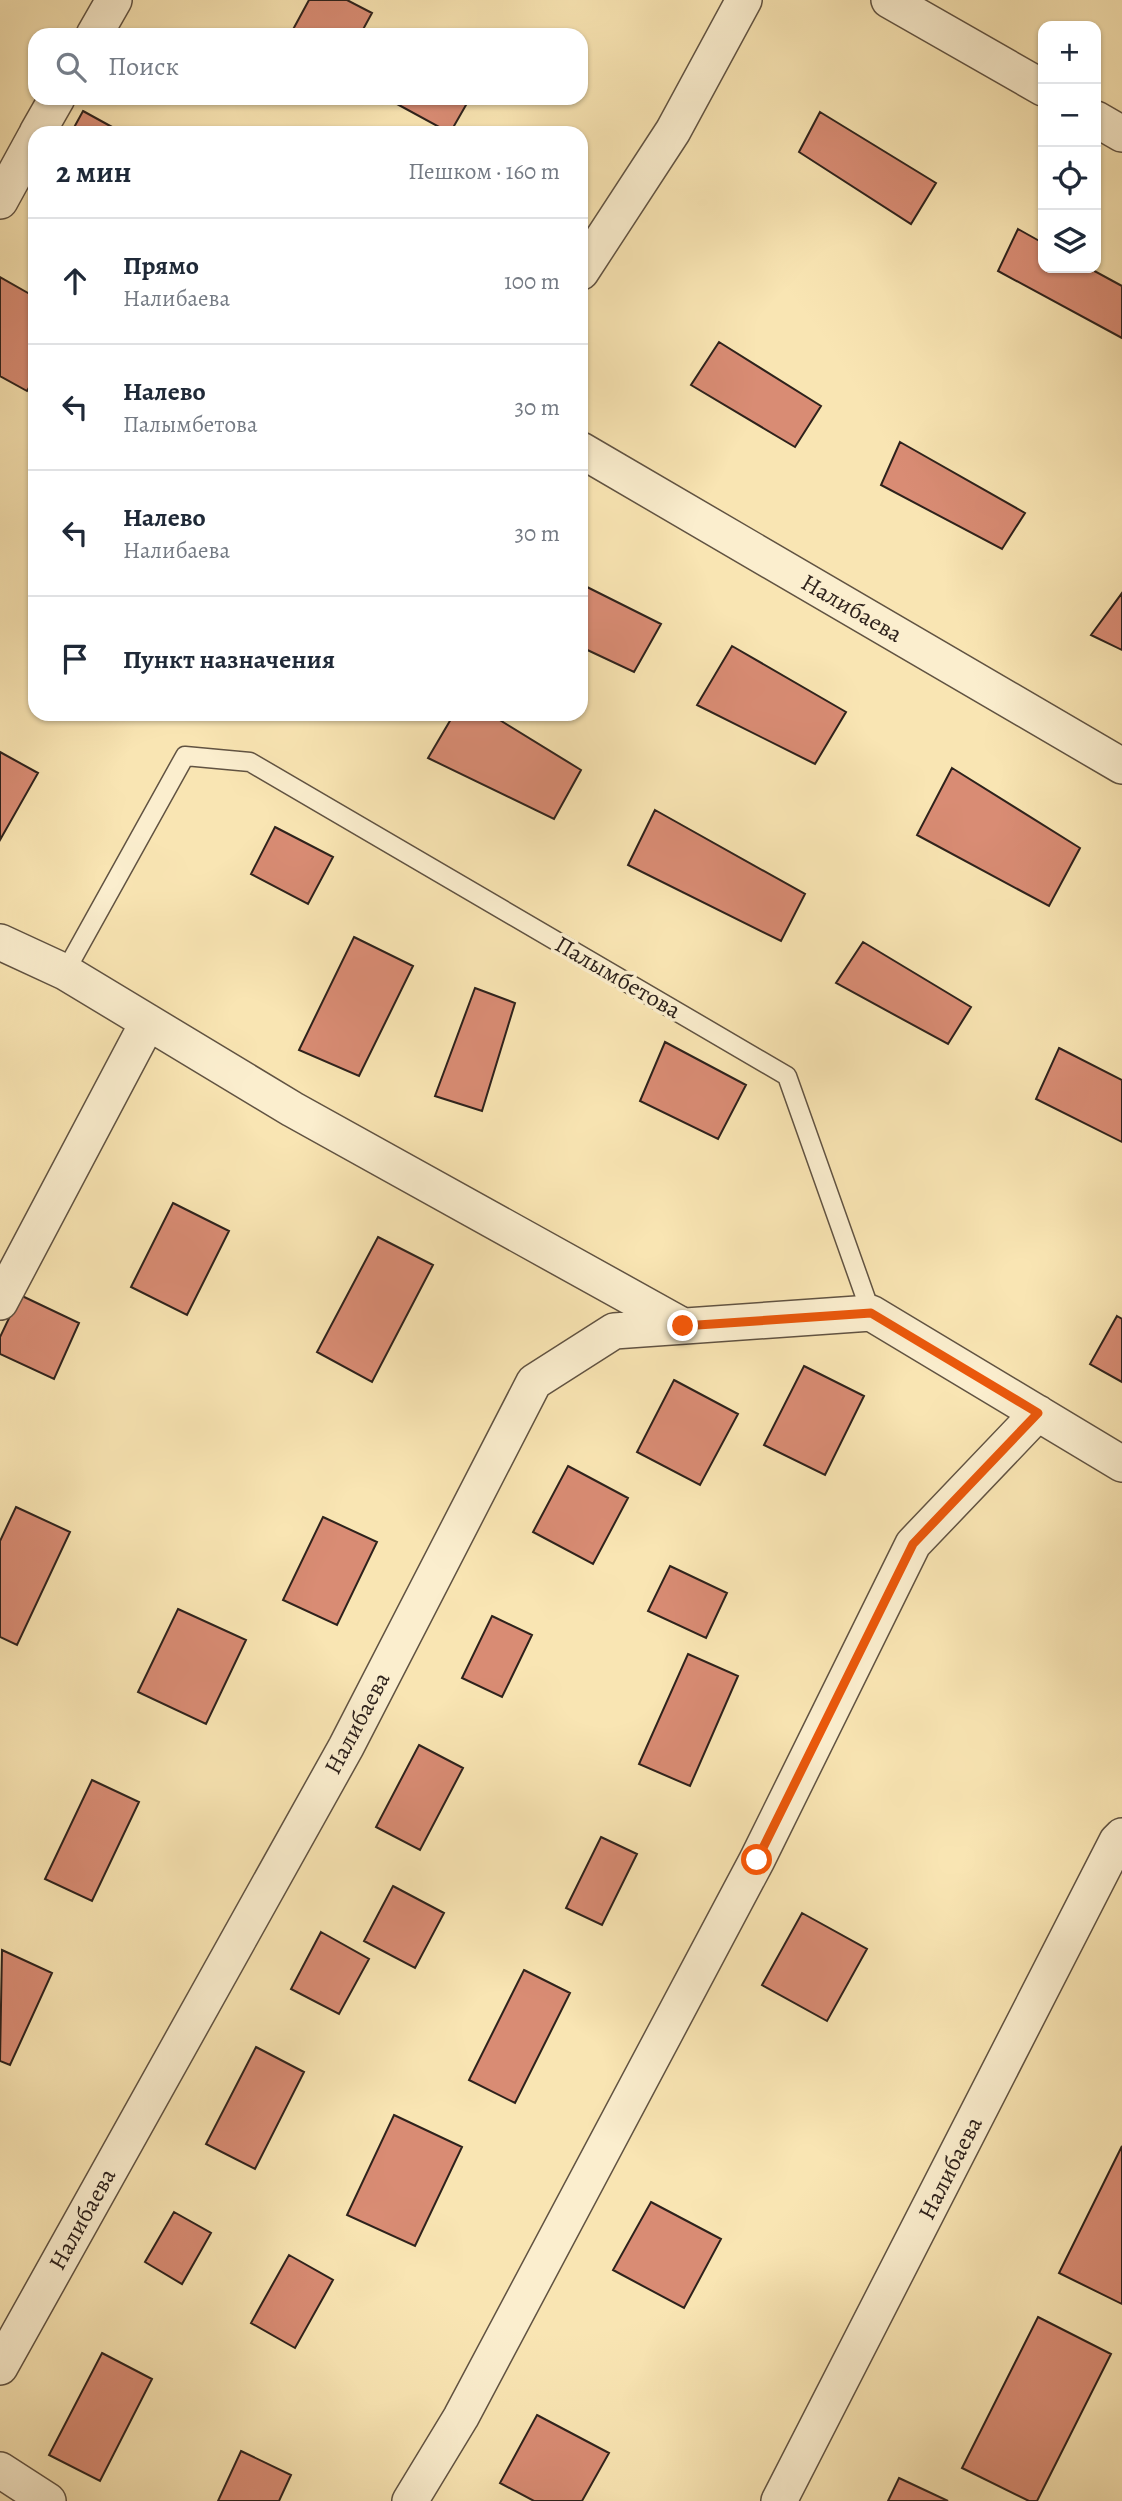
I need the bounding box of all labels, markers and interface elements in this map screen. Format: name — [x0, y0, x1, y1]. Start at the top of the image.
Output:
map controls — [1038, 21, 1101, 273]
button: + — [1038, 21, 1101, 84]
search box — [28, 28, 588, 105]
icon: search — [52, 48, 90, 86]
text: Поиск — [108, 49, 179, 84]
button: − — [1038, 84, 1101, 147]
button: locate — [1038, 147, 1101, 210]
text: 2 мин — [56, 152, 131, 192]
text: Пешком · 160 m — [408, 156, 560, 187]
button: layers — [1038, 210, 1101, 273]
text: Прямо — [123, 248, 199, 283]
icon: ahead — [56, 262, 94, 300]
text: 100 m — [504, 266, 560, 297]
text: Налибаева — [123, 283, 230, 314]
text: Налево — [123, 374, 206, 409]
icon: left — [56, 388, 94, 426]
text: 30 m — [514, 392, 560, 423]
text: Палымбетова — [123, 409, 258, 440]
text: Налево — [123, 500, 206, 535]
icon: left — [56, 514, 94, 552]
text: 30 m — [514, 518, 560, 549]
text: Налибаева — [123, 535, 230, 566]
street label: Налибаева — [796, 566, 908, 650]
icon: arrive — [56, 640, 94, 678]
text: Пункт назначения — [123, 642, 335, 677]
street label: Палымбетова — [549, 928, 687, 1026]
route end — [667, 1310, 698, 1341]
street label: Налибаева — [317, 1666, 397, 1780]
route start — [741, 1844, 772, 1875]
street label: Налибаева — [910, 2111, 990, 2225]
street label: Налибаева — [41, 2162, 123, 2276]

